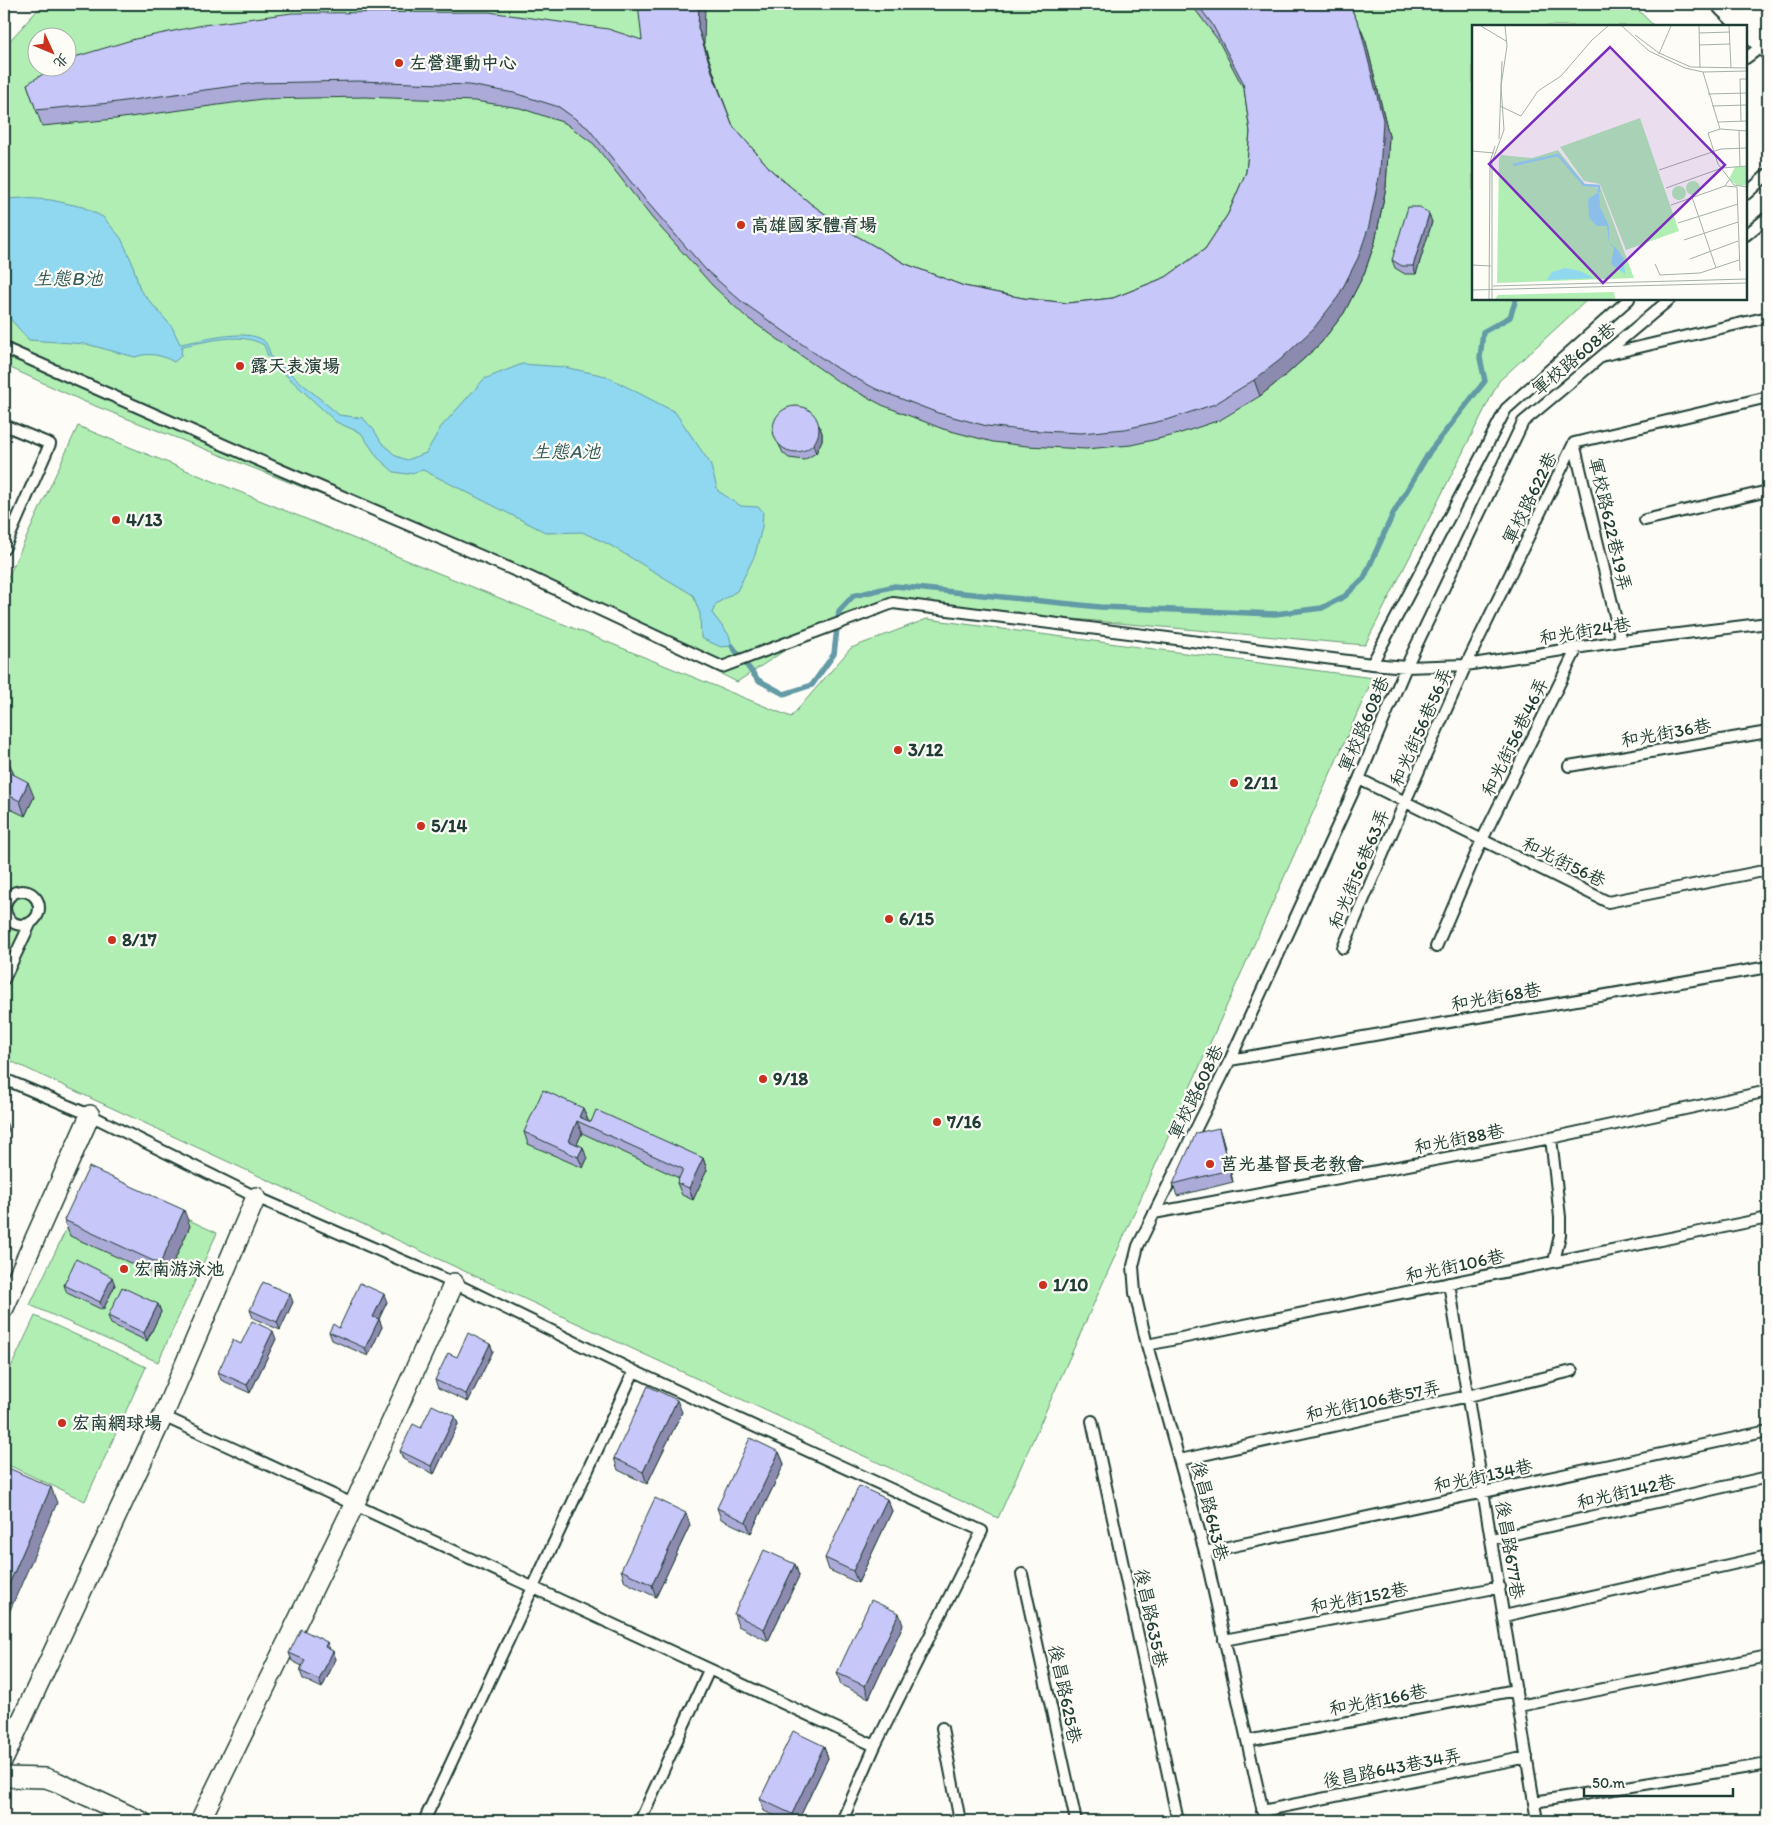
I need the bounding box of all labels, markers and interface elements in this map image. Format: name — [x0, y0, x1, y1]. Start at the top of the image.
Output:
inset map — [1472, 25, 1747, 300]
north arrow — [28, 28, 78, 78]
text: 北 — [50, 50, 72, 72]
place label: 左營運動中心 — [409, 52, 517, 74]
marker: 左營運動中心 — [393, 57, 405, 69]
place label: 高雄國家體育場 — [751, 214, 877, 236]
marker: 高雄國家體育場 — [735, 219, 747, 231]
water label: 生態B池 — [33, 267, 104, 290]
street label: 軍校路608巷 — [1528, 318, 1620, 400]
place label: 露天表演場 — [250, 355, 340, 377]
marker: 露天表演場 — [234, 360, 246, 372]
water label: 生態A池 — [531, 440, 602, 463]
street label: 軍校路622巷 — [1498, 448, 1562, 548]
street label: 軍校路622巷19弄 — [1584, 455, 1636, 593]
place label: 4/13 — [126, 509, 163, 531]
marker: 4/13 — [110, 514, 122, 526]
street label: 和光街24巷 — [1538, 613, 1632, 649]
street label: 和光街56巷56弄 — [1385, 664, 1457, 790]
street label: 軍校路608巷 — [1334, 673, 1394, 775]
street label: 和光街56巷46弄 — [1477, 674, 1553, 800]
street label: 和光街36巷 — [1619, 714, 1713, 752]
place label: 3/12 — [908, 739, 944, 761]
marker: 3/12 — [892, 744, 904, 756]
place label: 2/11 — [1244, 772, 1278, 794]
marker: 2/11 — [1228, 777, 1240, 789]
street label: 和光街56巷63弄 — [1324, 806, 1394, 932]
place label: 5/14 — [431, 815, 467, 837]
marker: 5/14 — [415, 820, 427, 832]
street label: 和光街56巷 — [1518, 832, 1610, 892]
place label: 6/15 — [899, 908, 934, 930]
marker: 6/15 — [883, 913, 895, 925]
place label: 8/17 — [122, 929, 157, 951]
marker: 8/17 — [106, 934, 118, 946]
street label: 和光街68巷 — [1449, 978, 1543, 1016]
street label: 軍校路608巷 — [1164, 1041, 1228, 1143]
place label: 9/18 — [773, 1068, 808, 1090]
marker: 9/18 — [757, 1073, 769, 1085]
place label: 7/16 — [946, 1111, 982, 1133]
marker: 7/16 — [931, 1116, 943, 1128]
street label: 和光街88巷 — [1412, 1119, 1506, 1159]
place label: 莒光基督長老教會 — [1220, 1153, 1364, 1175]
marker: 莒光基督長老教會 — [1204, 1158, 1216, 1170]
street label: 和光街106巷 — [1403, 1245, 1507, 1287]
place label: 宏南游泳池 — [134, 1258, 224, 1280]
marker: 宏南游泳池 — [118, 1263, 130, 1275]
place label: 1/10 — [1053, 1274, 1088, 1296]
marker: 1/10 — [1037, 1279, 1049, 1291]
street label: 和光街106巷57弄 — [1304, 1376, 1442, 1426]
place label: 宏南網球場 — [72, 1412, 162, 1434]
marker: 宏南網球場 — [56, 1417, 68, 1429]
street label: 和光街134巷 — [1431, 1455, 1535, 1497]
street label: 後昌路643巷 — [1187, 1459, 1233, 1563]
street label: 和光街142巷 — [1574, 1470, 1678, 1514]
street label: 後昌路677巷 — [1491, 1499, 1529, 1601]
street label: 後昌路635巷 — [1130, 1566, 1172, 1670]
street label: 和光街152巷 — [1308, 1578, 1410, 1618]
street label: 後昌路625巷 — [1044, 1643, 1086, 1745]
street label: 和光街166巷 — [1327, 1680, 1429, 1720]
street label: 後昌路643巷34弄 — [1321, 1744, 1463, 1792]
scale bar — [1584, 1765, 1733, 1797]
text: 50 m — [1592, 1774, 1625, 1792]

